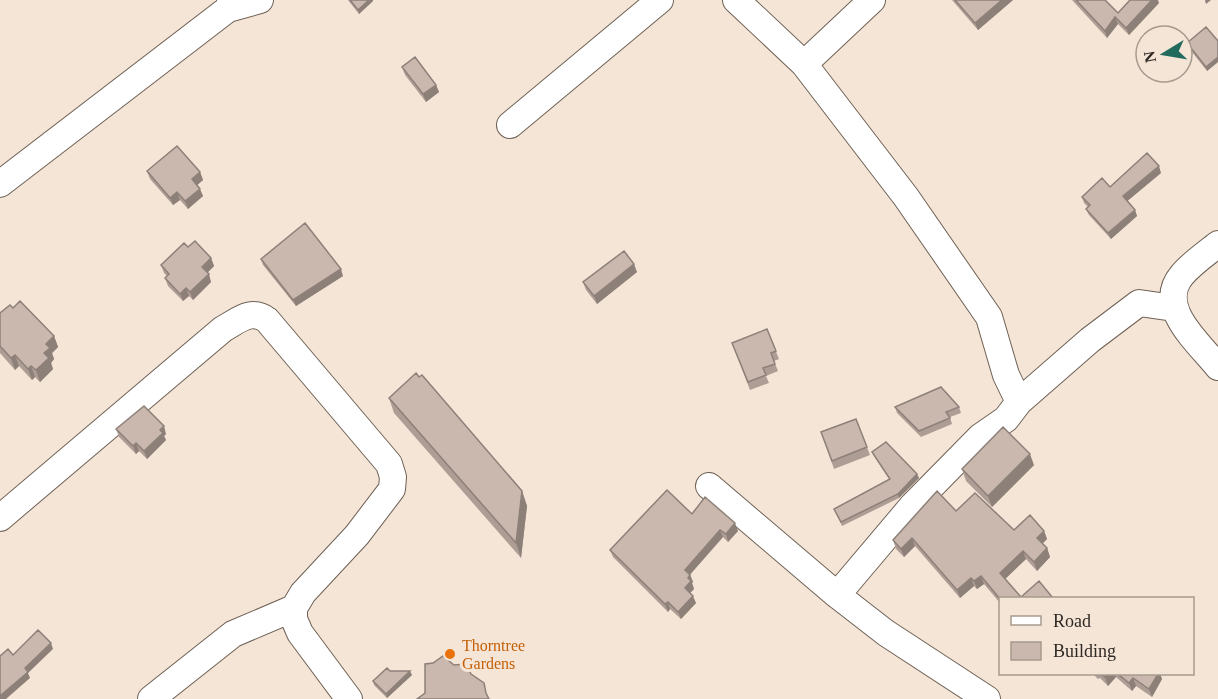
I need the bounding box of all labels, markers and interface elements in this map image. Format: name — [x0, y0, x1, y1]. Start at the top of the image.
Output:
north arrow — [1134, 24, 1194, 84]
text: N — [1140, 49, 1159, 64]
legend — [999, 597, 1194, 675]
text: Road — [1053, 611, 1091, 631]
place label: Thorntree Gardens — [462, 637, 525, 672]
text: Building — [1053, 641, 1116, 661]
marker: Thorntree Gardens — [443, 647, 457, 661]

